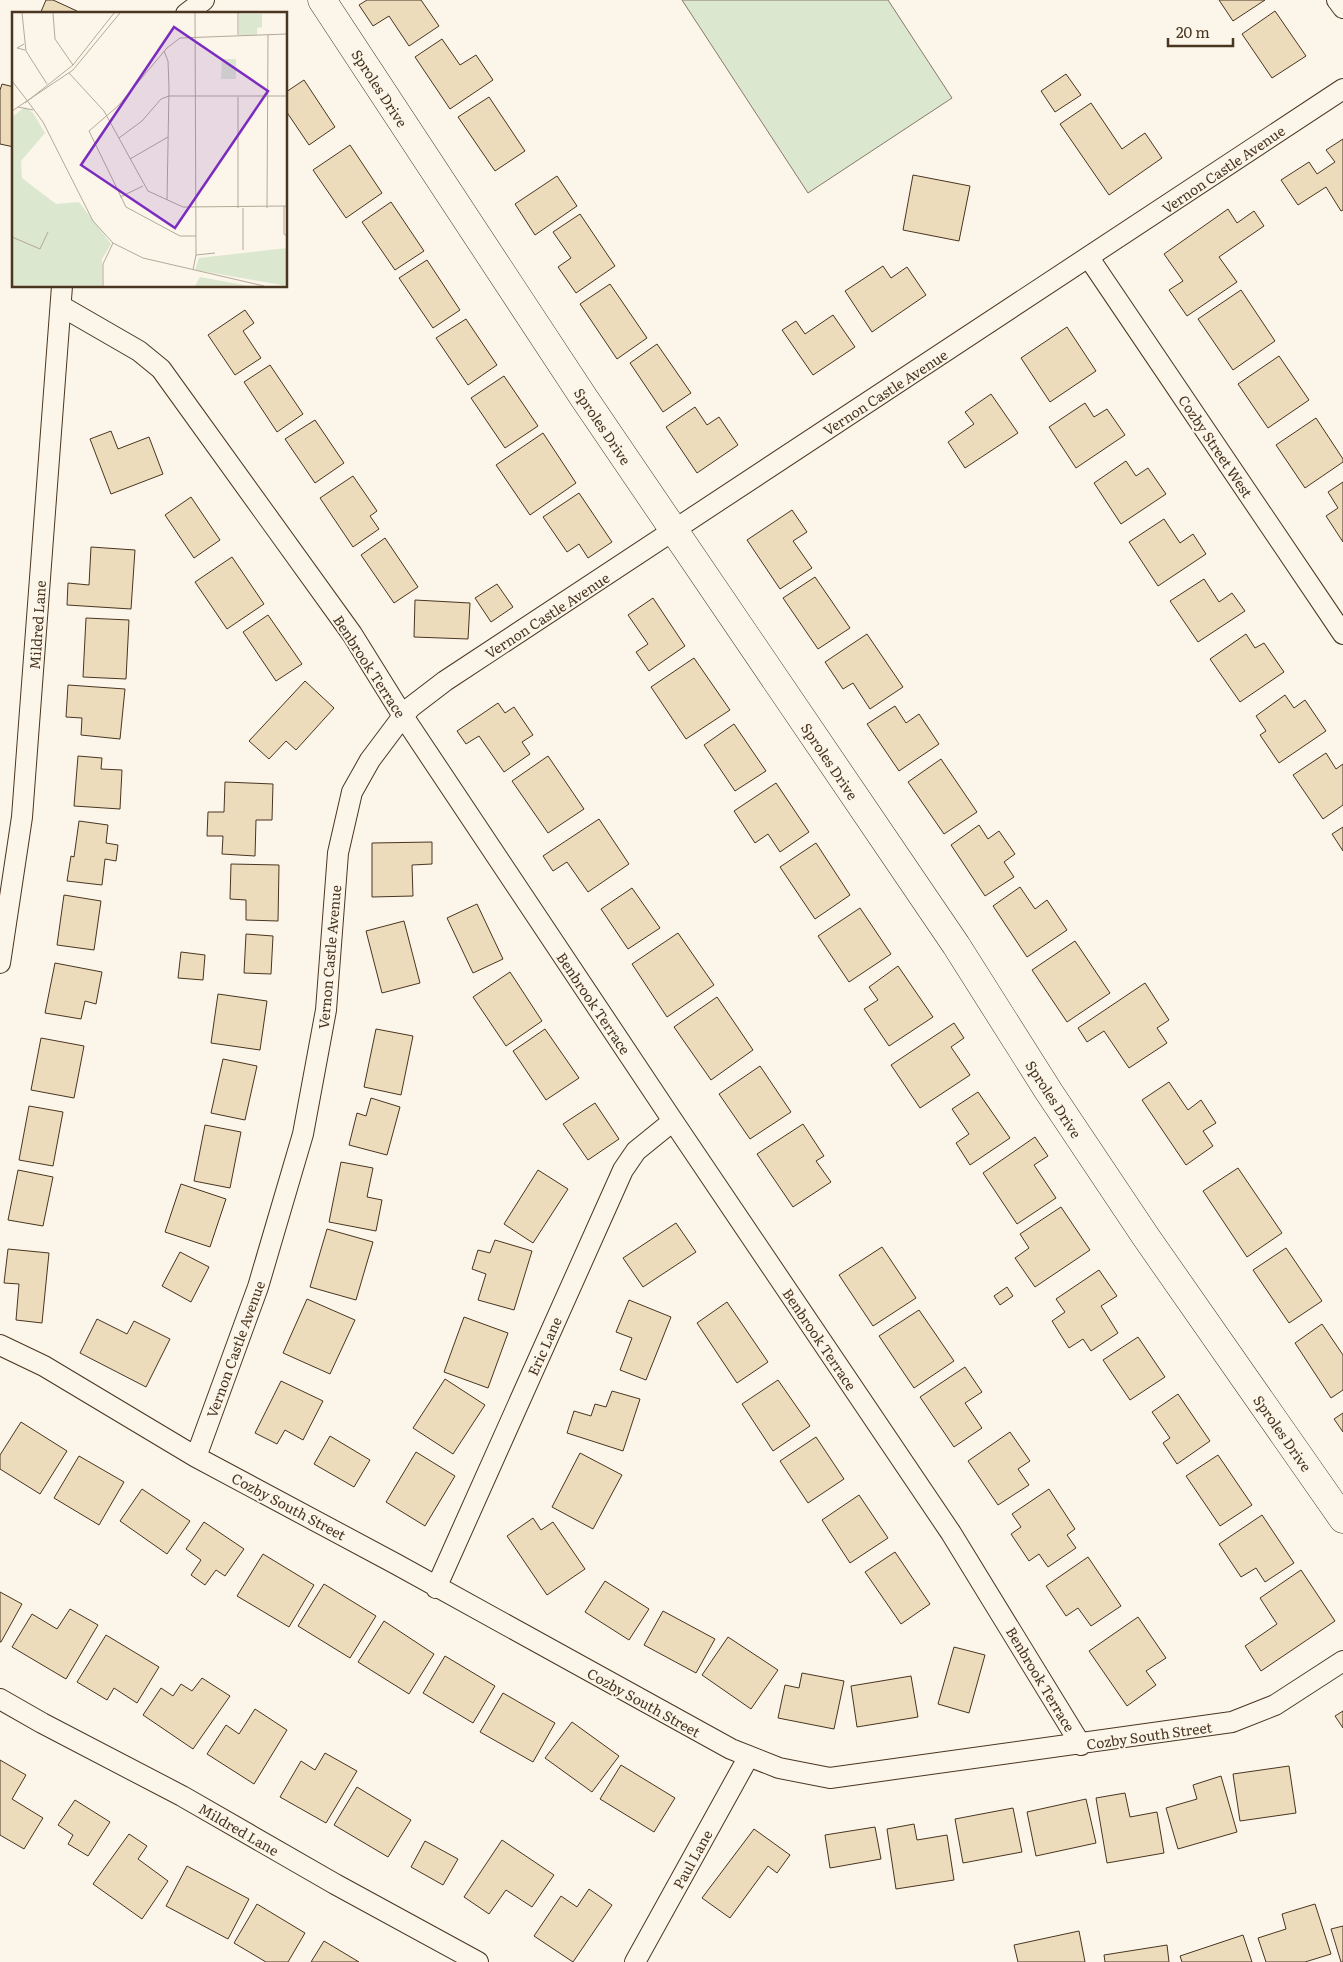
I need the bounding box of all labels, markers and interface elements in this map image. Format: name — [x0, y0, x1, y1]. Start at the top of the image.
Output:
inset map — [12, 12, 288, 288]
scale bar — [1168, 15, 1233, 47]
text: 20 m — [1176, 20, 1210, 43]
street label: Sproles Drive — [347, 45, 413, 131]
street label: Vernon Castle Avenue — [1157, 120, 1289, 218]
street label: Vernon Castle Avenue — [819, 344, 951, 440]
street label: Sproles Drive — [570, 384, 636, 468]
street label: Cozby Street West — [1174, 391, 1258, 501]
street label: Vernon Castle Avenue — [481, 567, 613, 663]
street label: Mildred Lane — [24, 580, 50, 670]
street label: Benbrook Terrace — [329, 611, 411, 721]
street label: Sproles Drive — [797, 719, 863, 803]
street label: Vernon Castle Avenue — [313, 884, 345, 1030]
street label: Benbrook Terrace — [552, 948, 636, 1058]
street label: Sproles Drive — [1021, 1056, 1087, 1142]
street label: Vernon Castle Avenue — [201, 1278, 269, 1420]
street label: Benbrook Terrace — [778, 1284, 862, 1394]
street label: Eric Lane — [522, 1313, 566, 1379]
street label: Sproles Drive — [1249, 1391, 1317, 1475]
street label: Cozby South Street — [228, 1467, 350, 1545]
street label: Benbrook Terrace — [1002, 1623, 1080, 1735]
street label: Cozby South Street — [584, 1663, 705, 1742]
street label: Cozby South Street — [1085, 1716, 1213, 1754]
street label: Mildred Lane — [195, 1798, 283, 1860]
street label: Paul Lane — [668, 1826, 716, 1892]

